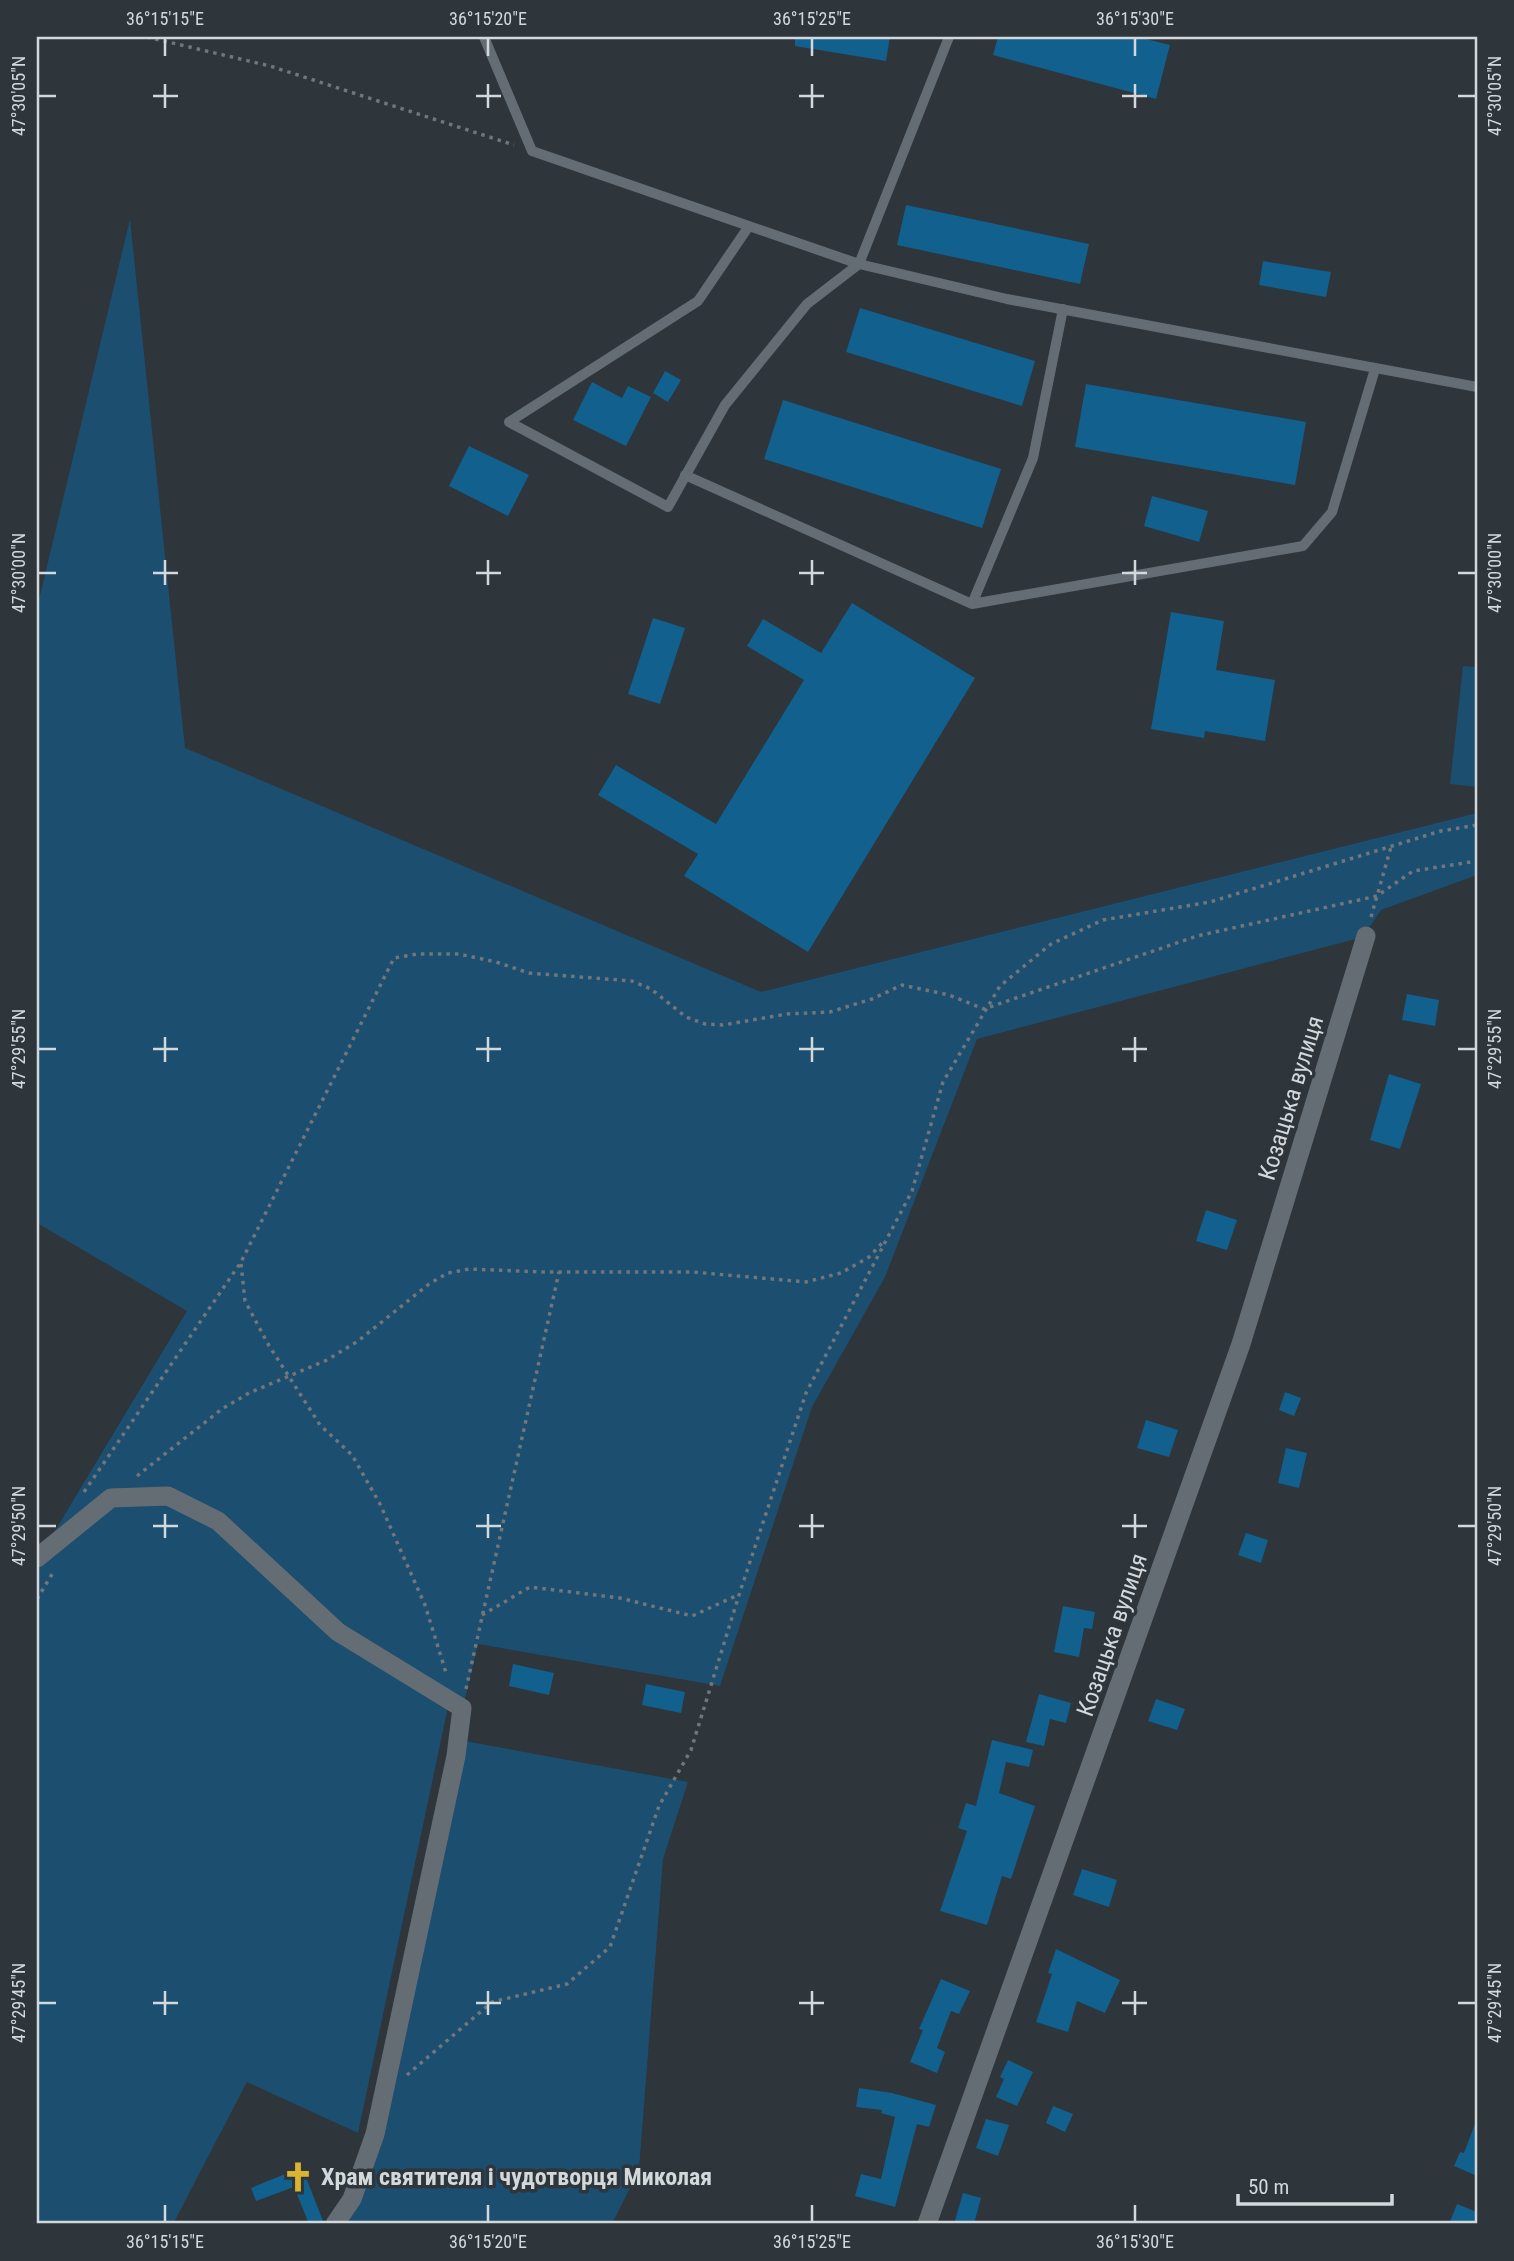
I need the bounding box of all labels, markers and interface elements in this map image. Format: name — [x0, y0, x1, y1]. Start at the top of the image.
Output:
text: 36°15'15"E — [126, 8, 204, 29]
text: 36°15'20"E — [449, 8, 527, 29]
text: 36°15'25"E — [773, 8, 851, 29]
text: 36°15'30"E — [1096, 8, 1174, 29]
text: 47°30'05"N — [8, 56, 29, 136]
text: 47°30'05"N — [1484, 56, 1505, 136]
text: 47°30'00"N — [8, 533, 29, 613]
text: 47°30'00"N — [1484, 533, 1505, 613]
text: 47°29'55"N — [8, 1009, 29, 1089]
text: 47°29'55"N — [1484, 1009, 1505, 1089]
street label: Козацька вулиця — [1253, 1013, 1329, 1183]
text: 47°29'50"N — [8, 1486, 29, 1566]
text: 47°29'50"N — [1484, 1486, 1505, 1566]
street label: Козацька вулиця — [1071, 1550, 1153, 1720]
text: 47°29'45"N — [8, 1963, 29, 2043]
text: 47°29'45"N — [1484, 1963, 1505, 2043]
church icon: Храм святителя і чудотворця Миколая — [281, 2160, 315, 2194]
place label: Храм святителя і чудотворця Миколая — [321, 2163, 712, 2191]
scale bar — [1238, 2163, 1392, 2207]
text: 50 m — [1248, 2175, 1289, 2199]
text: 36°15'15"E — [126, 2231, 204, 2252]
text: 36°15'20"E — [449, 2231, 527, 2252]
text: 36°15'25"E — [773, 2231, 851, 2252]
text: 36°15'30"E — [1096, 2231, 1174, 2252]

